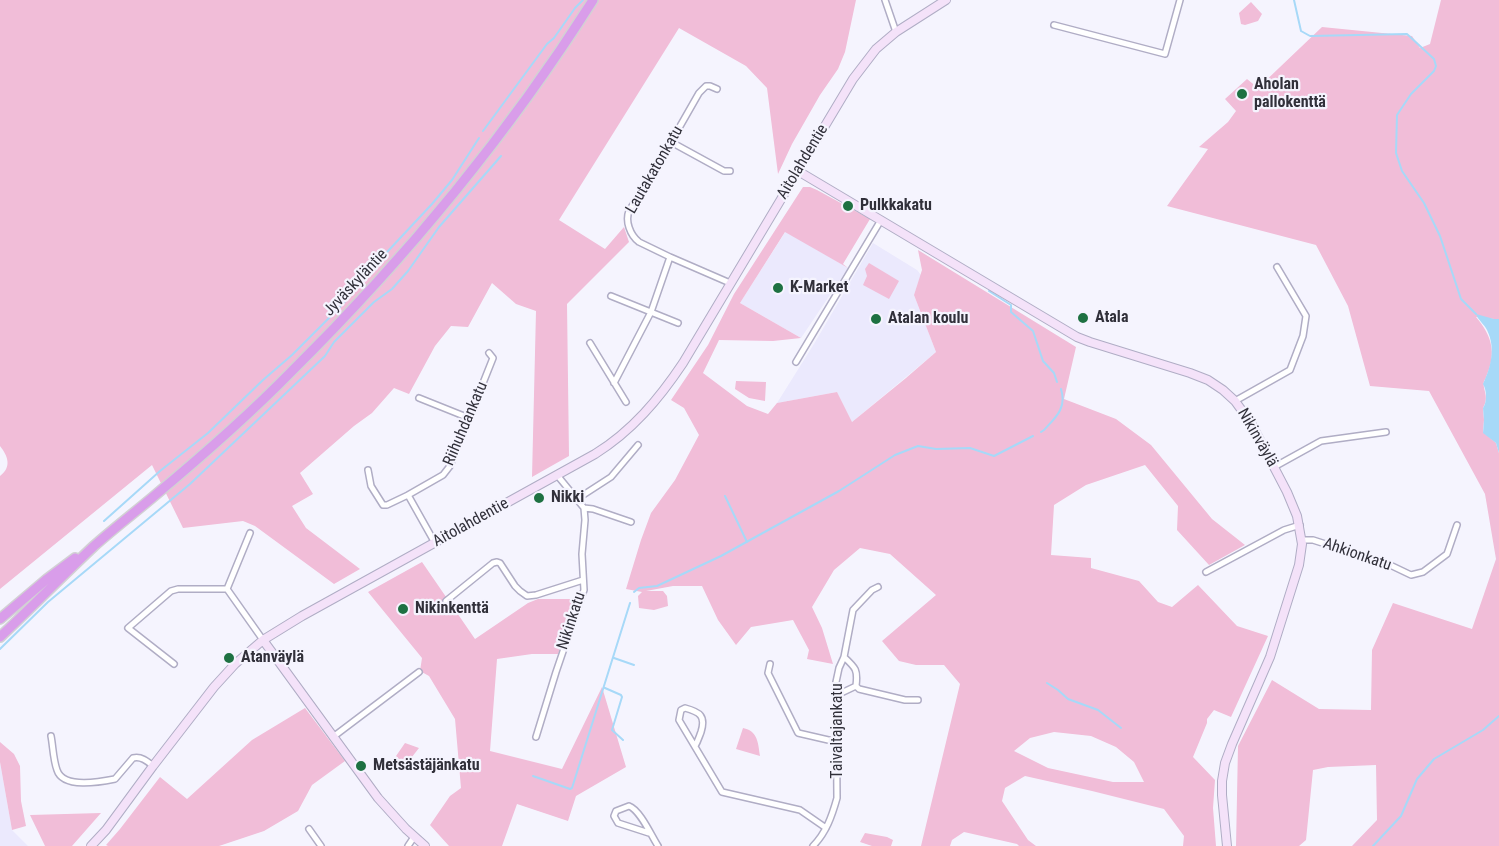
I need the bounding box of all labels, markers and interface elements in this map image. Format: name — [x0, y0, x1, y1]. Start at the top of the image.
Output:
place label: Aholan pallokenttä — [1254, 75, 1326, 113]
marker: Aholan pallokenttä — [1235, 87, 1249, 101]
street label: Aitolahdentie — [773, 121, 833, 203]
street label: Lautakatonkatu — [622, 123, 688, 217]
place label: Pulkkakatu — [860, 196, 932, 216]
marker: Pulkkakatu — [841, 199, 855, 213]
street label: Jyväskyläntie — [320, 245, 392, 321]
place label: K-Market — [790, 278, 848, 298]
marker: K-Market — [771, 281, 785, 295]
place label: Atala — [1095, 308, 1128, 328]
place label: Atalan koulu — [888, 309, 968, 329]
marker: Atala — [1076, 311, 1090, 325]
marker: Atalan koulu — [869, 312, 883, 326]
street label: Riihuhdankatu — [440, 379, 492, 469]
street label: Nikinväylä — [1233, 405, 1281, 471]
place label: Nikki — [551, 488, 584, 508]
marker: Nikki — [532, 491, 546, 505]
street label: Aitolahdentie — [430, 494, 512, 552]
street label: Ahkionkatu — [1320, 534, 1394, 576]
street label: Nikinkatu — [554, 590, 590, 652]
place label: Nikinkenttä — [415, 599, 489, 619]
marker: Nikinkenttä — [396, 602, 410, 616]
place label: Atanväylä — [241, 648, 304, 668]
marker: Atanväylä — [222, 651, 236, 665]
street label: Taivaltajankatu — [828, 683, 848, 779]
place label: Metsästäjänkatu — [373, 756, 480, 776]
marker: Metsästäjänkatu — [354, 759, 368, 773]

